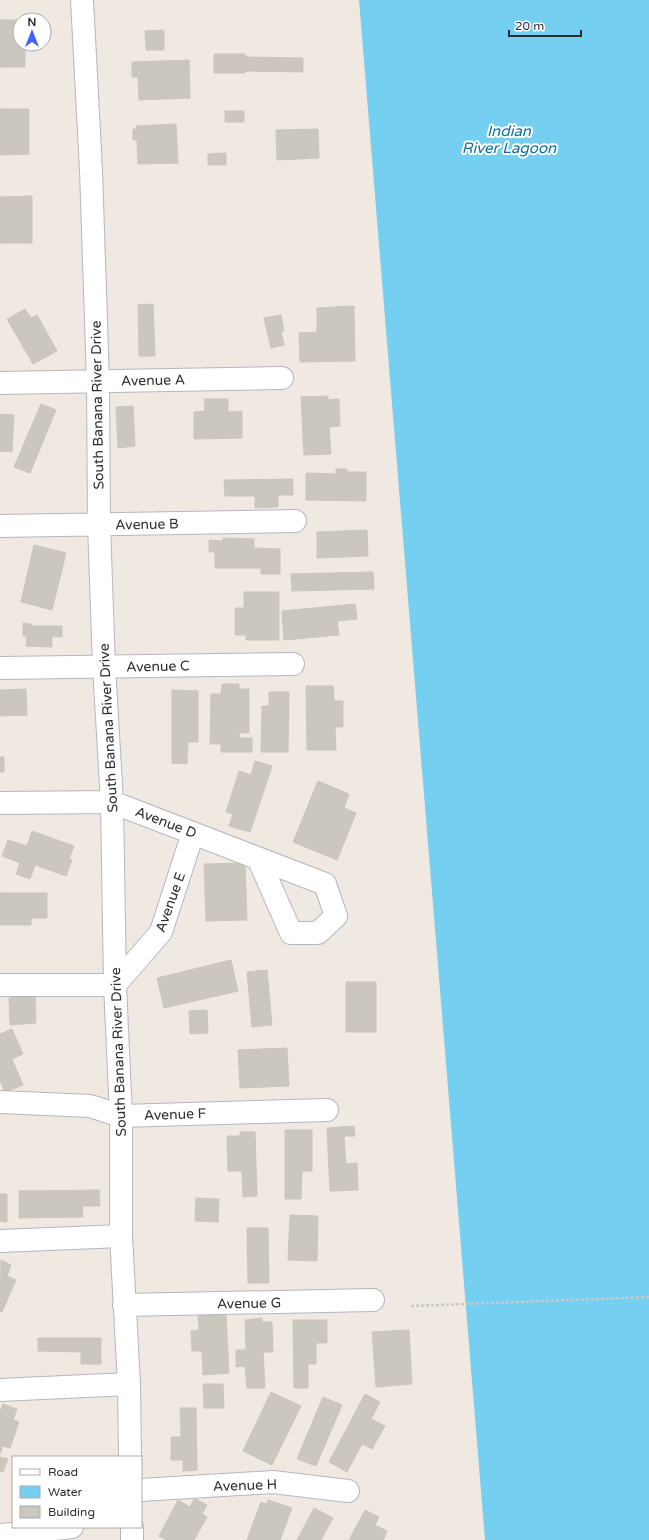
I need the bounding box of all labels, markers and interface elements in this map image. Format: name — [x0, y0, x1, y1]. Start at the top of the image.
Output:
north arrow — [12, 12, 52, 52]
scale bar — [509, 12, 581, 38]
text: N — [28, 16, 36, 29]
text: 20 m — [515, 19, 544, 33]
water label: Indian River Lagoon — [462, 122, 557, 157]
street label: South Banana River Drive — [88, 320, 107, 490]
street label: Avenue A — [121, 371, 185, 390]
street label: Avenue B — [115, 515, 179, 534]
street label: South Banana River Drive — [96, 643, 121, 813]
street label: Avenue C — [126, 657, 190, 676]
street label: Avenue D — [133, 803, 199, 842]
street label: Avenue E — [152, 870, 189, 935]
street label: South Banana River Drive — [107, 967, 130, 1137]
street label: Avenue F — [144, 1105, 207, 1124]
street label: Avenue G — [217, 1294, 281, 1313]
legend — [12, 1456, 142, 1528]
text: Road — [48, 1465, 78, 1479]
street label: Avenue H — [213, 1476, 277, 1495]
text: Water — [48, 1485, 83, 1499]
text: Building — [48, 1505, 95, 1519]

